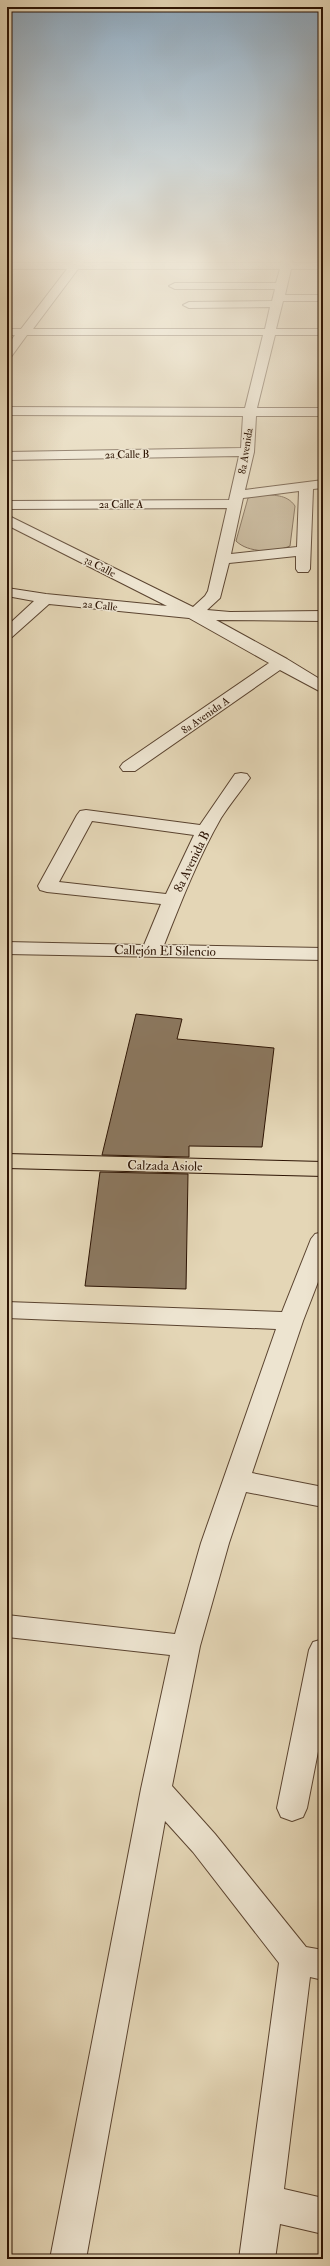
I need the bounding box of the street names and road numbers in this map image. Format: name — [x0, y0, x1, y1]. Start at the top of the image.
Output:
street label: 8a Avenida — [235, 427, 256, 475]
street label: 2a Calle B — [105, 448, 149, 461]
street label: 2a Calle A — [99, 498, 143, 511]
street label: 3a Calle — [82, 553, 118, 580]
street label: 2a Calle — [82, 597, 118, 614]
street label: 8a Avenida A — [179, 694, 232, 737]
street label: 8a Avenida B — [170, 828, 214, 895]
street label: Callejón El Silencio — [114, 942, 216, 960]
street label: Calzada Asiole — [127, 1157, 203, 1175]

